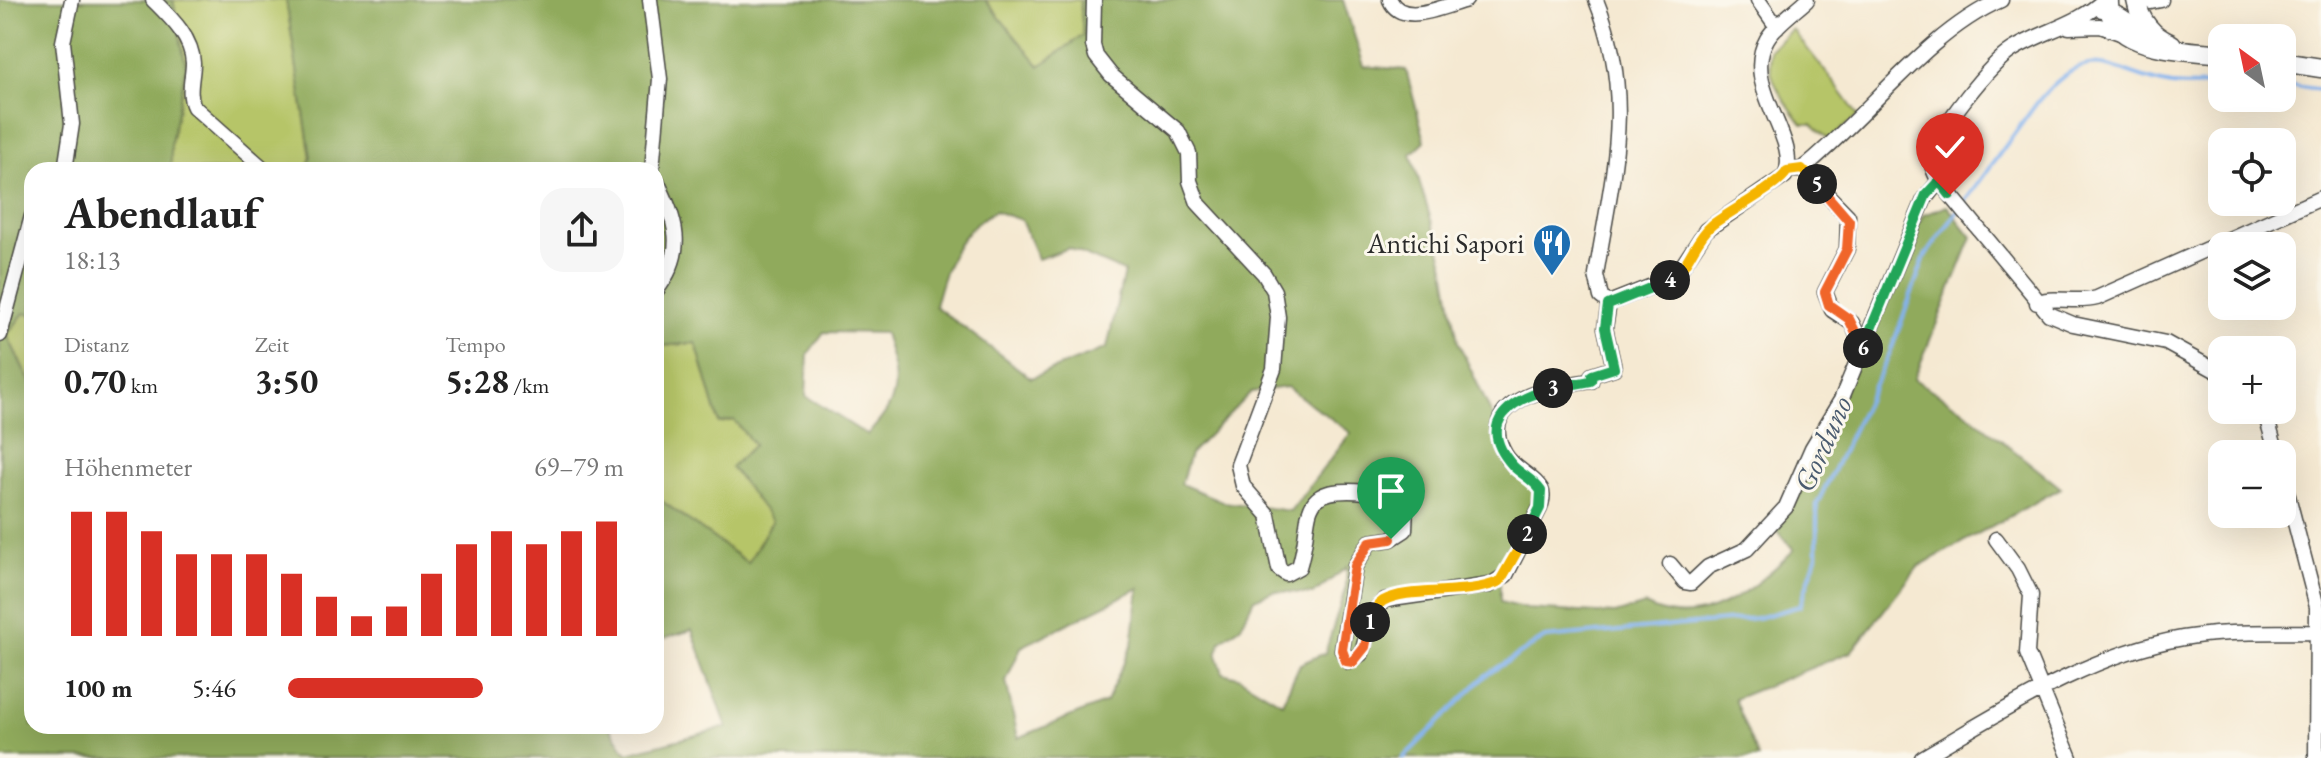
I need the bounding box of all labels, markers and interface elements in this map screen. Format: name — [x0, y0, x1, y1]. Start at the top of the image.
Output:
north arrow — [2208, 24, 2296, 112]
map controls — [2208, 24, 2296, 528]
pin — [1916, 113, 1984, 195]
icon: check — [1928, 125, 1972, 169]
button: locate — [2208, 128, 2296, 216]
pin: 5 — [1797, 164, 1837, 204]
text: 5 — [1811, 169, 1823, 198]
text: Abendlauf — [64, 184, 259, 241]
button: share — [540, 188, 624, 272]
restaurant icon: Antichi Sapori — [1531, 222, 1573, 277]
place label: Antichi Sapori — [1366, 225, 1524, 261]
button: layers — [2208, 232, 2296, 320]
text: 18:13 — [64, 243, 120, 277]
pin: 4 — [1650, 260, 1690, 300]
text: 4 — [1664, 265, 1676, 294]
pin: 6 — [1843, 328, 1883, 368]
text: Distanz — [64, 330, 129, 359]
text: Zeit — [255, 330, 289, 359]
text: Tempo — [445, 330, 506, 359]
text: 6 — [1857, 333, 1869, 362]
button: + — [2208, 336, 2296, 424]
text: 0.70 — [64, 359, 126, 403]
text: 3:50 — [255, 359, 318, 403]
text: 5:28 — [445, 359, 509, 403]
pin: 3 — [1533, 368, 1573, 408]
text: km — [126, 371, 158, 400]
text: /km — [509, 371, 550, 400]
text: 3 — [1547, 373, 1559, 402]
water label: Gorduno — [1784, 390, 1861, 498]
button: − — [2208, 440, 2296, 528]
text: Höhenmeter — [64, 450, 192, 484]
text: 69–79 m — [534, 450, 624, 484]
pin — [1357, 457, 1425, 539]
icon: arrive — [1369, 469, 1413, 513]
pin: 2 — [1507, 514, 1547, 554]
text: 2 — [1521, 519, 1533, 548]
pin: 1 — [1350, 602, 1390, 642]
text: 1 — [1364, 607, 1376, 636]
text: 100 m — [64, 671, 132, 705]
text: 5:46 — [192, 671, 236, 705]

